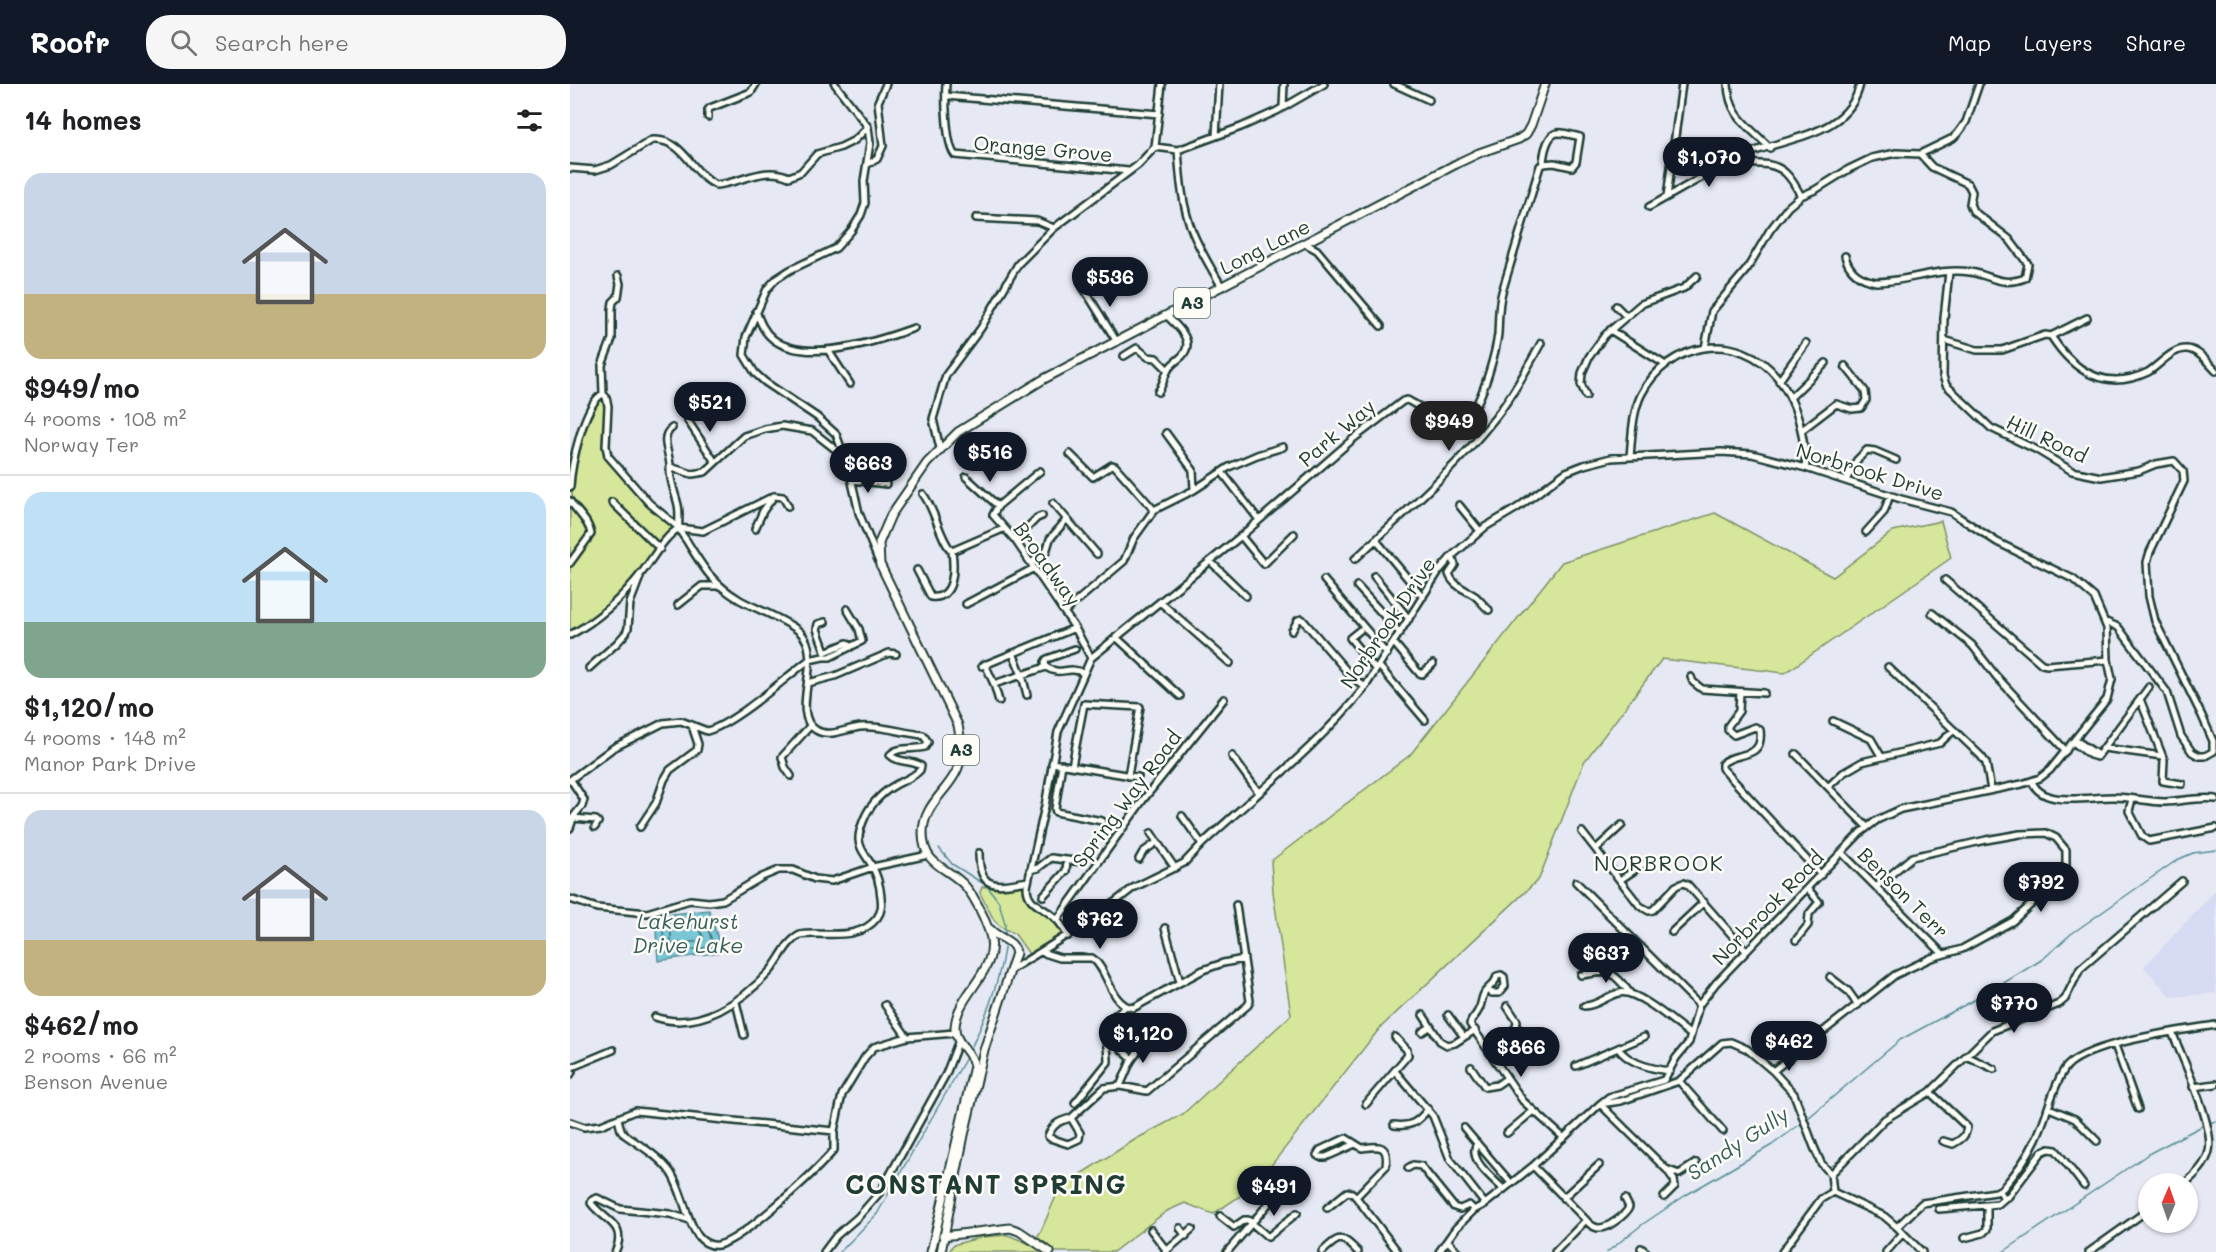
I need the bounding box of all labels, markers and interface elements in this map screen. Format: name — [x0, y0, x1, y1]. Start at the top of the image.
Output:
search box — [146, 15, 566, 69]
text: Roofr — [30, 24, 110, 60]
icon: search — [167, 26, 200, 59]
text: Search here — [215, 28, 349, 57]
text: Map — [1948, 29, 1991, 56]
text: Layers — [2024, 29, 2093, 56]
text: Share — [2126, 29, 2186, 56]
text: 14 homes — [24, 103, 142, 137]
icon: filters — [513, 104, 546, 137]
street label: Orange Grove — [972, 129, 1114, 167]
pin: $1,070 — [1660, 137, 1758, 188]
text: $1,070 — [1677, 143, 1741, 169]
icon: home — [231, 212, 339, 320]
street label: Long Lane — [1215, 212, 1314, 280]
pin: $536 — [1074, 257, 1146, 308]
text: $536 — [1086, 263, 1134, 289]
road number: A3 — [1174, 288, 1210, 318]
text: $949/mo — [24, 371, 139, 405]
pin: $521 — [674, 382, 746, 433]
text: $521 — [688, 388, 732, 414]
street label: Park Way — [1293, 393, 1380, 472]
pin: $949 — [1413, 401, 1485, 452]
text: 4 rooms · 108 m² — [24, 405, 186, 431]
text: $949 — [1424, 407, 1474, 433]
street label: Hill Road — [2003, 408, 2092, 468]
text: Norway Ter — [24, 431, 139, 457]
pin: $516 — [954, 432, 1026, 483]
street label: Norbrook Drive — [1793, 436, 1947, 506]
text: $516 — [968, 438, 1013, 464]
pin: $663 — [832, 443, 904, 494]
text: $663 — [844, 449, 892, 475]
street label: Broadway — [1009, 516, 1087, 611]
icon: home — [231, 531, 339, 639]
street label: Norbrook Drive — [1334, 552, 1441, 693]
text: $1,120/mo — [24, 690, 154, 724]
text: 4 rooms · 148 m² — [24, 724, 186, 750]
street label: Spring Way Road — [1066, 724, 1186, 872]
road number: A3 — [943, 735, 979, 765]
text: Manor Park Drive — [24, 750, 196, 776]
street label: Benson Terr — [1853, 841, 1955, 943]
street label: Norbrook Road — [1706, 844, 1829, 970]
icon: home — [231, 849, 339, 957]
district label: NORBROOK — [1594, 849, 1724, 876]
pin: $792 — [2005, 862, 2077, 913]
text: $792 — [2018, 868, 2064, 894]
pin: $762 — [1064, 899, 1136, 950]
text: $762 — [1077, 905, 1123, 931]
water label: Lakehurst Drive Lake — [633, 907, 743, 958]
pin: $637 — [1570, 933, 1642, 984]
text: $637 — [1582, 939, 1630, 965]
pin: $770 — [1978, 983, 2050, 1034]
text: $770 — [1990, 989, 2038, 1015]
text: $462/mo — [24, 1008, 138, 1042]
pin: $1,120 — [1094, 1013, 1192, 1064]
text: $1,120 — [1113, 1019, 1173, 1045]
pin: $462 — [1753, 1021, 1825, 1072]
pin: $866 — [1485, 1027, 1557, 1078]
text: $462 — [1765, 1027, 1813, 1053]
text: $866 — [1497, 1033, 1545, 1059]
text: 2 rooms · 66 m² — [24, 1042, 177, 1068]
text: Benson Avenue — [24, 1068, 168, 1094]
water label: Sandy Gully — [1681, 1100, 1793, 1186]
pin: $491 — [1238, 1166, 1310, 1217]
district label: CONSTANT SPRING — [845, 1167, 1127, 1201]
text: $491 — [1251, 1172, 1297, 1198]
north arrow — [2138, 1173, 2198, 1233]
map controls — [2138, 1173, 2198, 1233]

